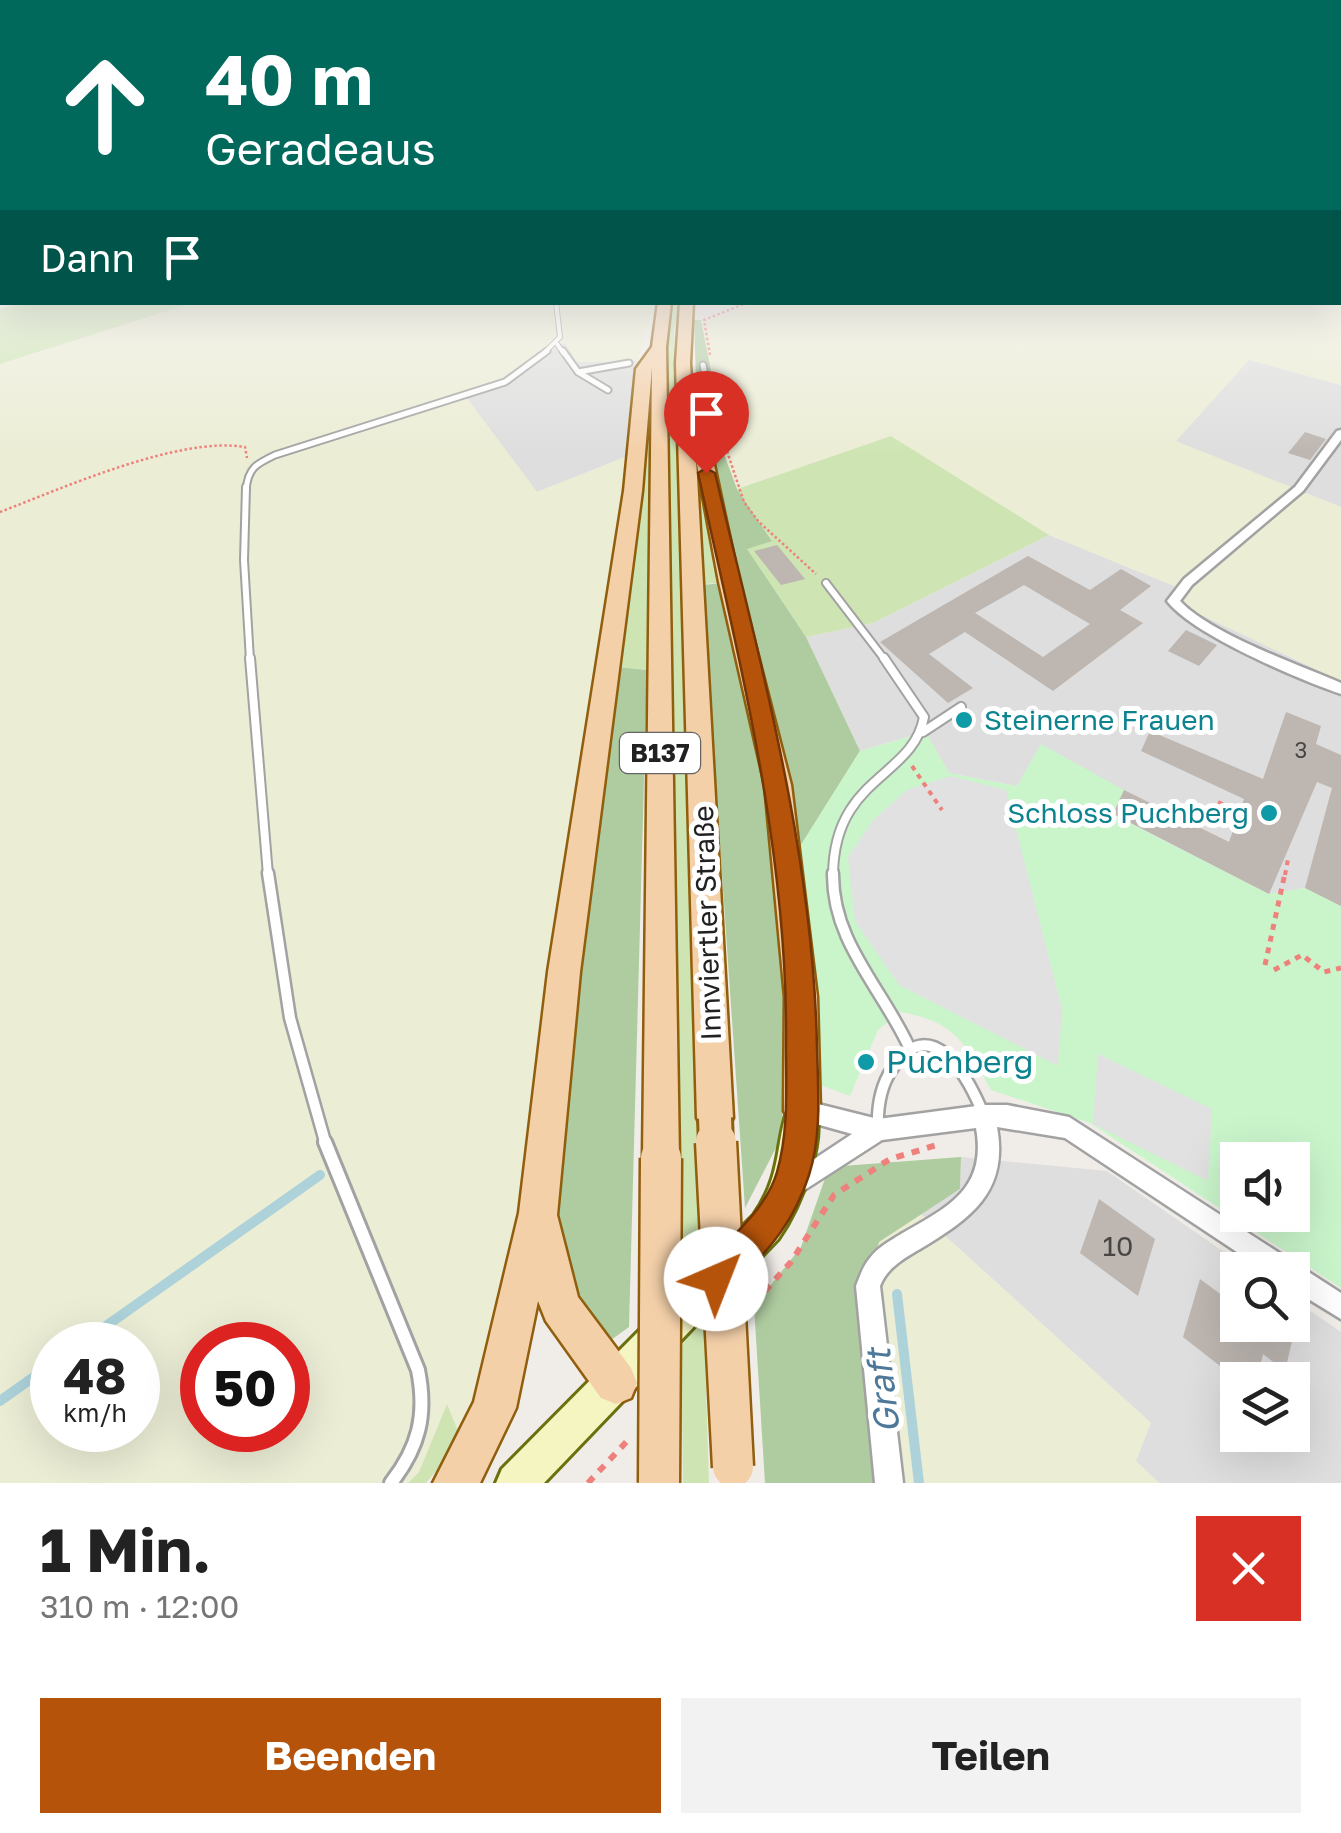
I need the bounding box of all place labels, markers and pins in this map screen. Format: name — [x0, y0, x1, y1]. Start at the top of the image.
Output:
pin — [664, 371, 749, 474]
place label: Steinerne Frauen — [984, 703, 1215, 736]
marker: Steinerne Frauen — [953, 709, 975, 731]
place label: Schloss Puchberg — [1007, 796, 1249, 829]
marker: Schloss Puchberg — [1258, 802, 1280, 824]
place label: Puchberg — [886, 1042, 1034, 1080]
marker: Puchberg — [855, 1051, 877, 1073]

